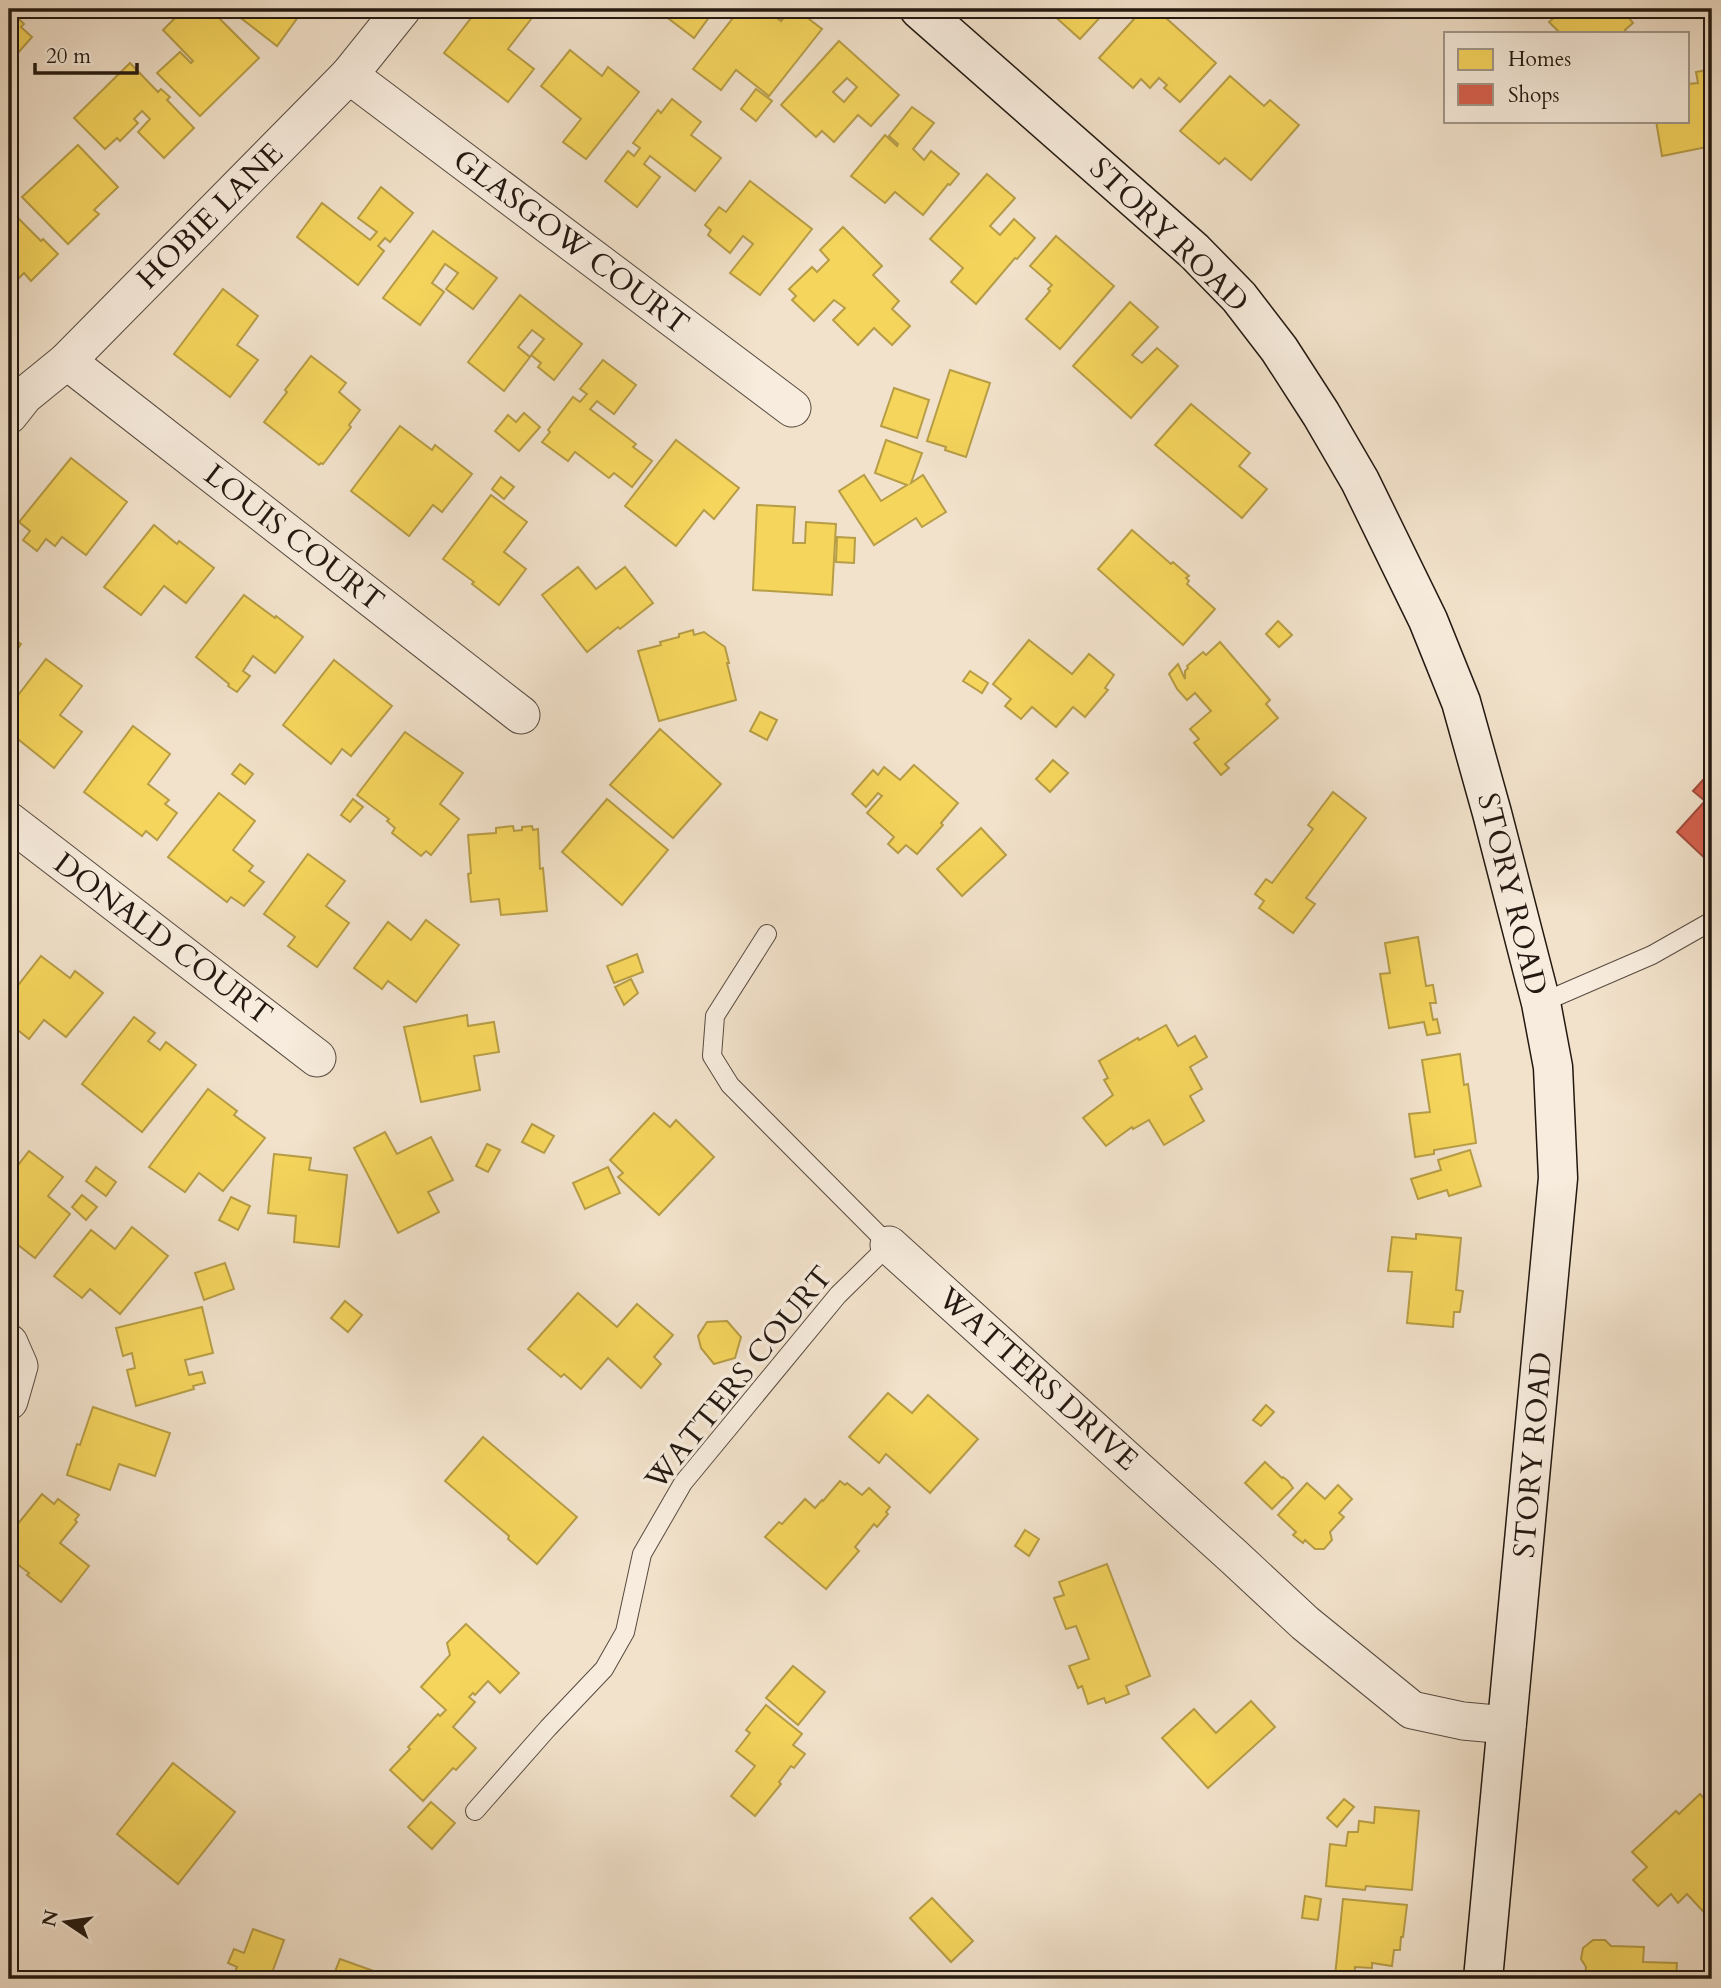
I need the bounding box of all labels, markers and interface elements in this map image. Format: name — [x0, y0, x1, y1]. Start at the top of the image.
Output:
scale bar — [35, 32, 136, 76]
legend — [1444, 32, 1690, 122]
text: 20 m — [46, 42, 91, 71]
text: Homes — [1508, 45, 1571, 74]
text: Shops — [1508, 81, 1560, 110]
street label: HOBIE LANE — [128, 134, 292, 298]
street label: GLASGOW COURT — [445, 140, 697, 344]
street label: STORY ROAD — [1080, 148, 1258, 322]
street label: LOUIS COURT — [195, 455, 393, 621]
street label: STORY ROAD — [1467, 789, 1557, 999]
street label: DONALD COURT — [45, 843, 281, 1035]
street label: WATTERS COURT — [635, 1257, 842, 1499]
street label: WATTERS DRIVE — [928, 1277, 1147, 1480]
street label: STORY ROAD — [1504, 1350, 1562, 1560]
north arrow — [32, 1886, 102, 1956]
text: N — [36, 1907, 65, 1929]

